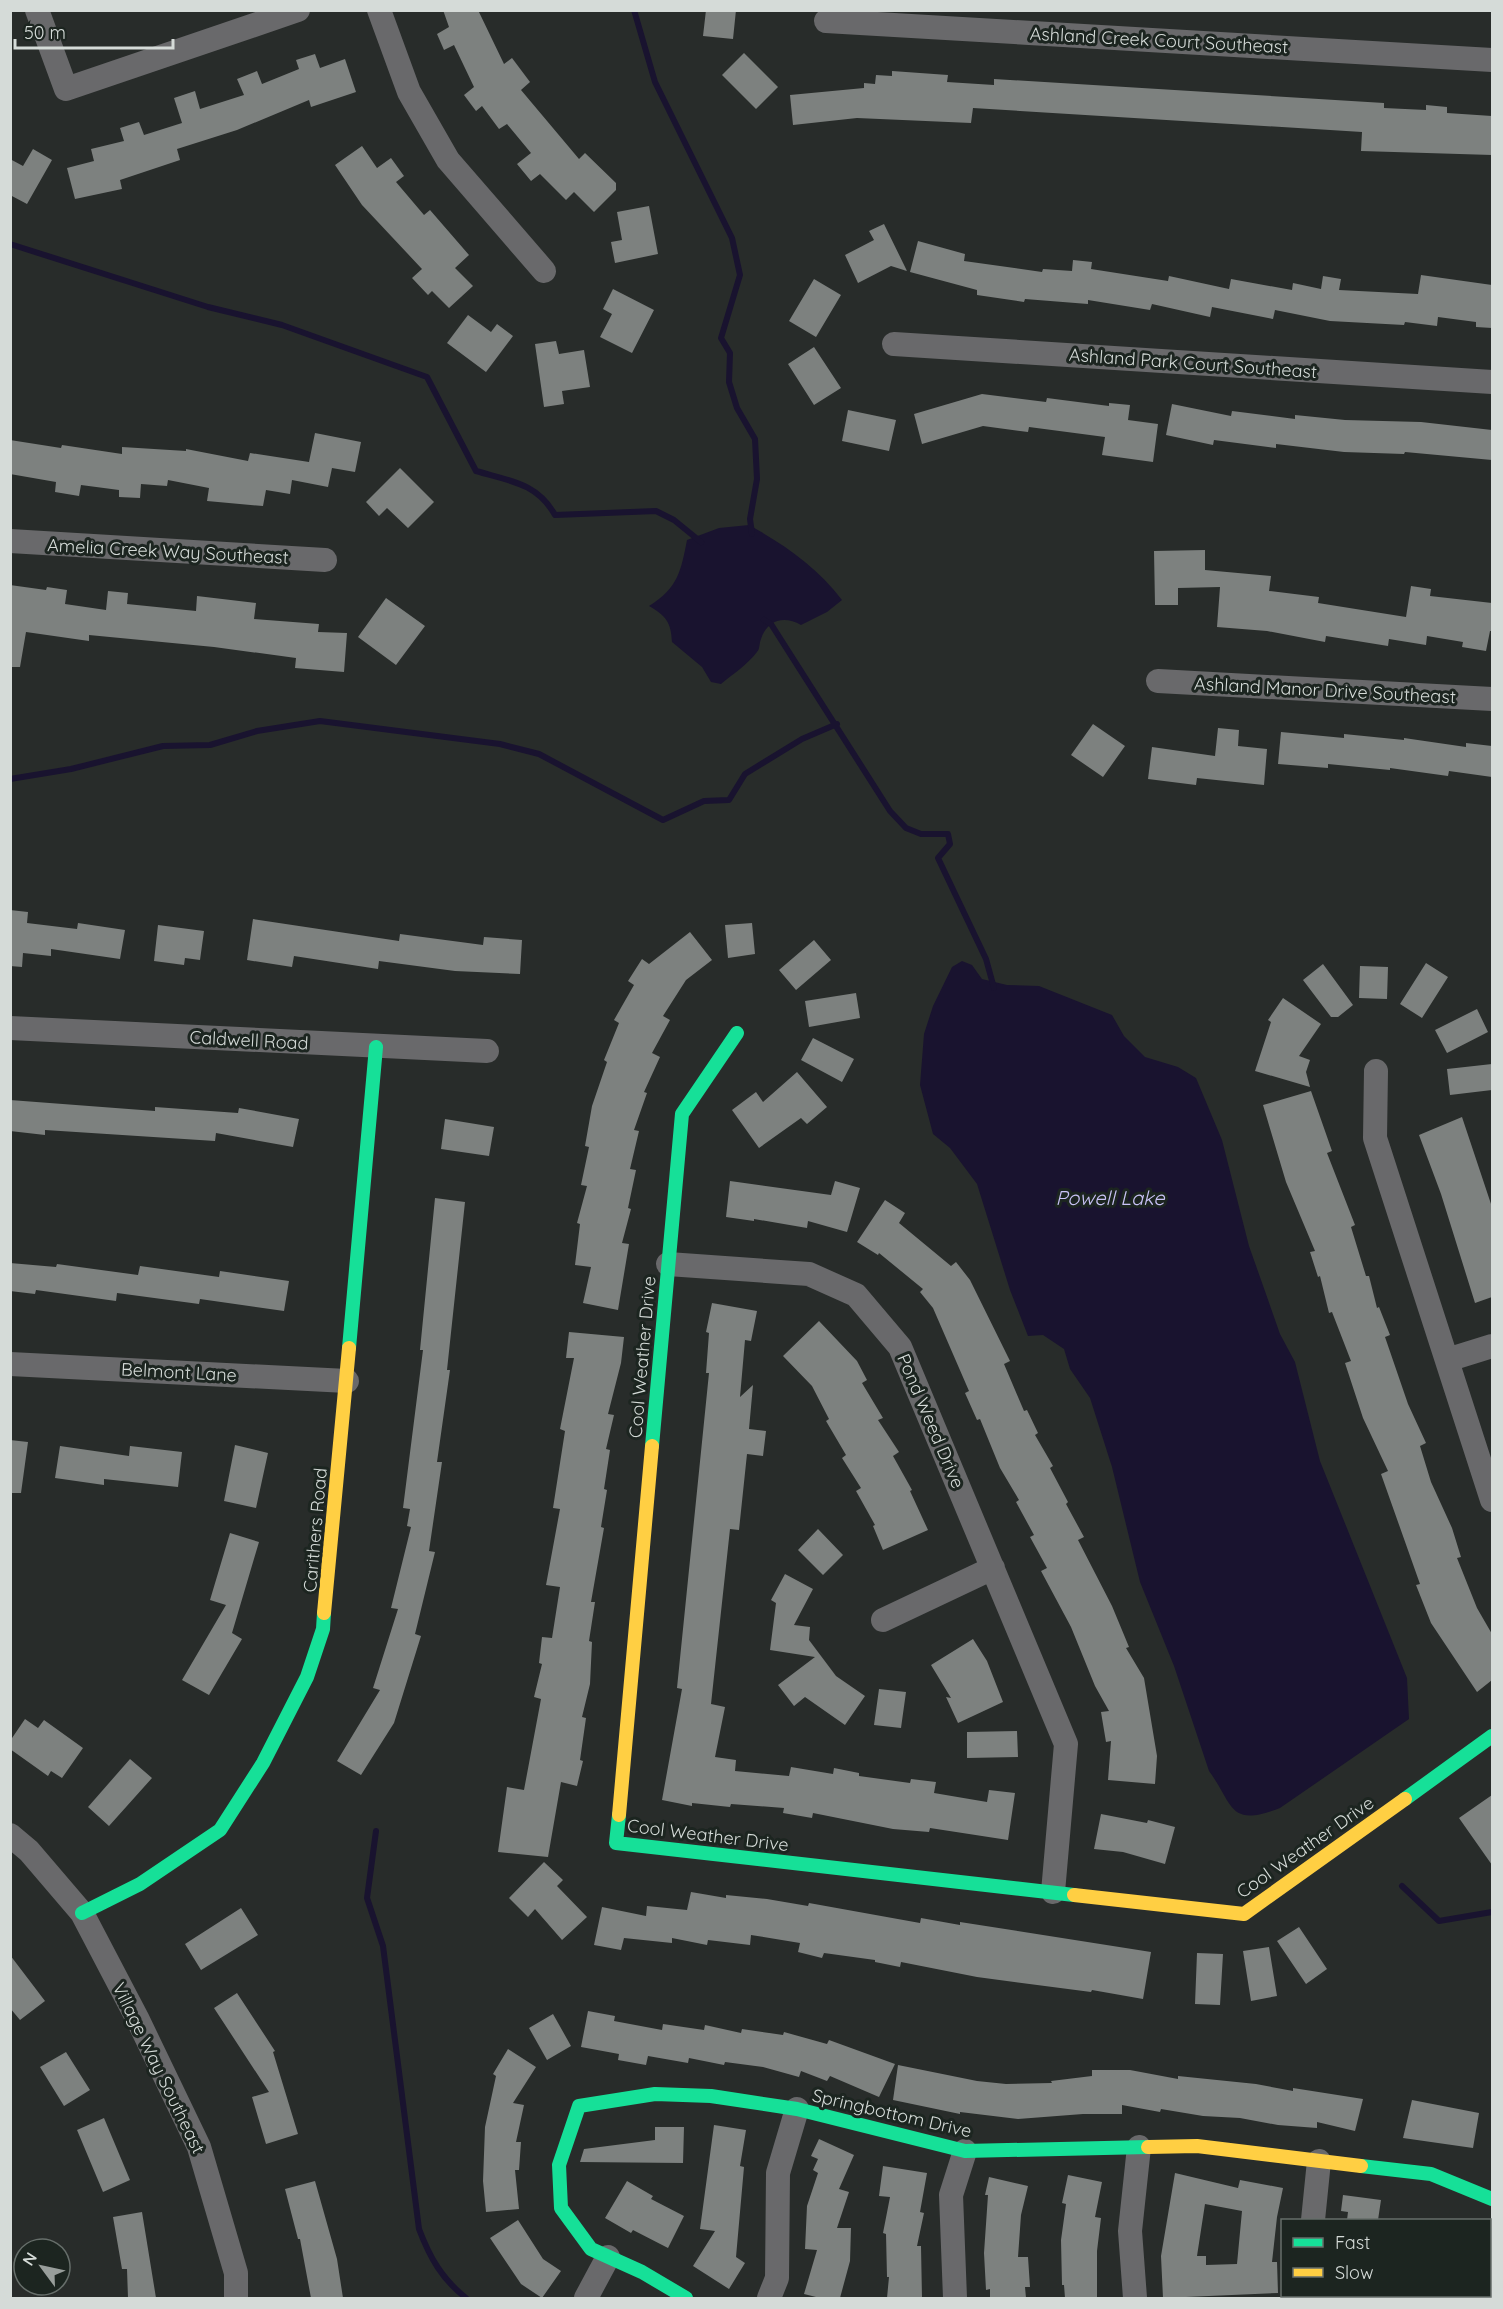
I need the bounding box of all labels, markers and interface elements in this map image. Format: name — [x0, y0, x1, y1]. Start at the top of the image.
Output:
scale bar — [15, 12, 172, 50]
text: 50 m — [24, 21, 66, 44]
street label: Ashland Creek Court Southeast — [1029, 22, 1289, 58]
street label: Ashland Park Court Southeast — [1068, 343, 1318, 383]
street label: Amelia Creek Way Southeast — [47, 533, 289, 569]
street label: Ashland Manor Drive Southeast — [1194, 672, 1456, 708]
street label: Caldwell Road — [189, 1025, 309, 1055]
water label: Powell Lake — [1055, 1185, 1165, 1210]
street label: Cool Weather Drive — [623, 1275, 661, 1439]
street label: Pond Weed Drive — [892, 1350, 970, 1492]
street label: Belmont Lane — [121, 1357, 237, 1387]
street label: Carithers Road — [298, 1467, 332, 1593]
street label: Cool Weather Drive — [1232, 1791, 1378, 1903]
street label: Cool Weather Drive — [626, 1814, 790, 1856]
street label: Village Way Southeast — [108, 1979, 210, 2157]
street label: Springbottom Drive — [810, 2083, 974, 2143]
legend — [1281, 2219, 1491, 2297]
text: Fast — [1335, 2231, 1370, 2254]
north arrow — [12, 2237, 72, 2297]
text: N — [18, 2248, 41, 2269]
text: Slow — [1335, 2261, 1373, 2284]

